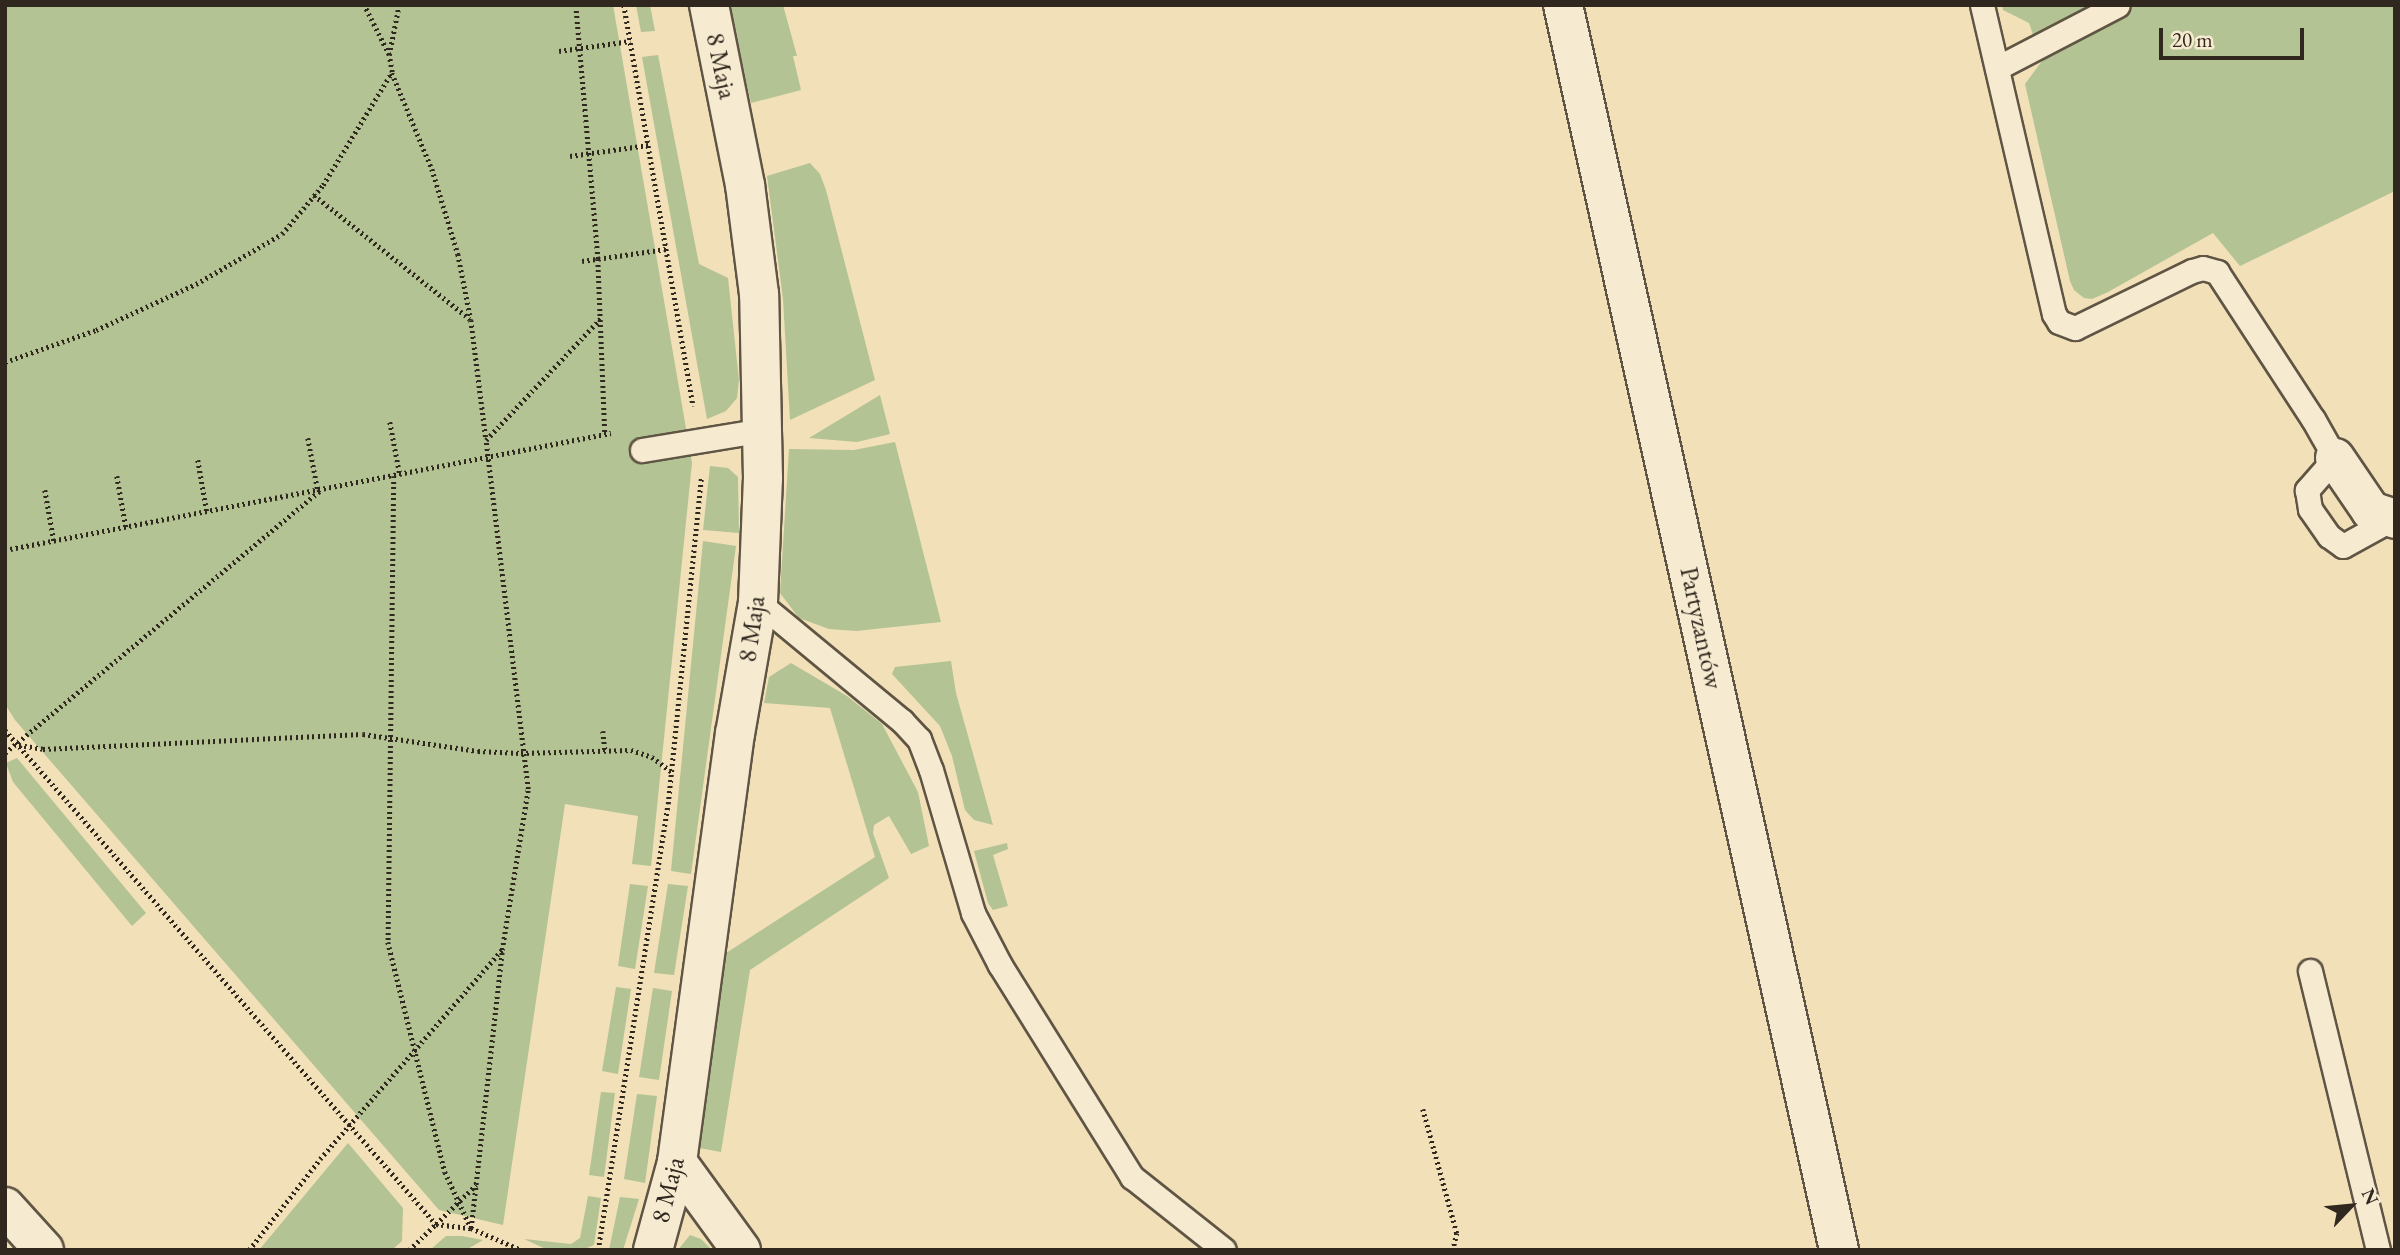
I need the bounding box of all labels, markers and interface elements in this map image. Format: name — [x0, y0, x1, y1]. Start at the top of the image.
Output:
scale bar — [2162, 14, 2307, 58]
text: 20 m — [2172, 26, 2213, 53]
street label: 8 Maja — [699, 30, 743, 102]
street label: Partyzantów — [1673, 564, 1729, 692]
street label: 8 Maja — [732, 594, 772, 664]
street label: 8 Maja — [645, 1154, 691, 1226]
north arrow — [2316, 1171, 2386, 1241]
text: N — [2356, 1184, 2385, 1209]

